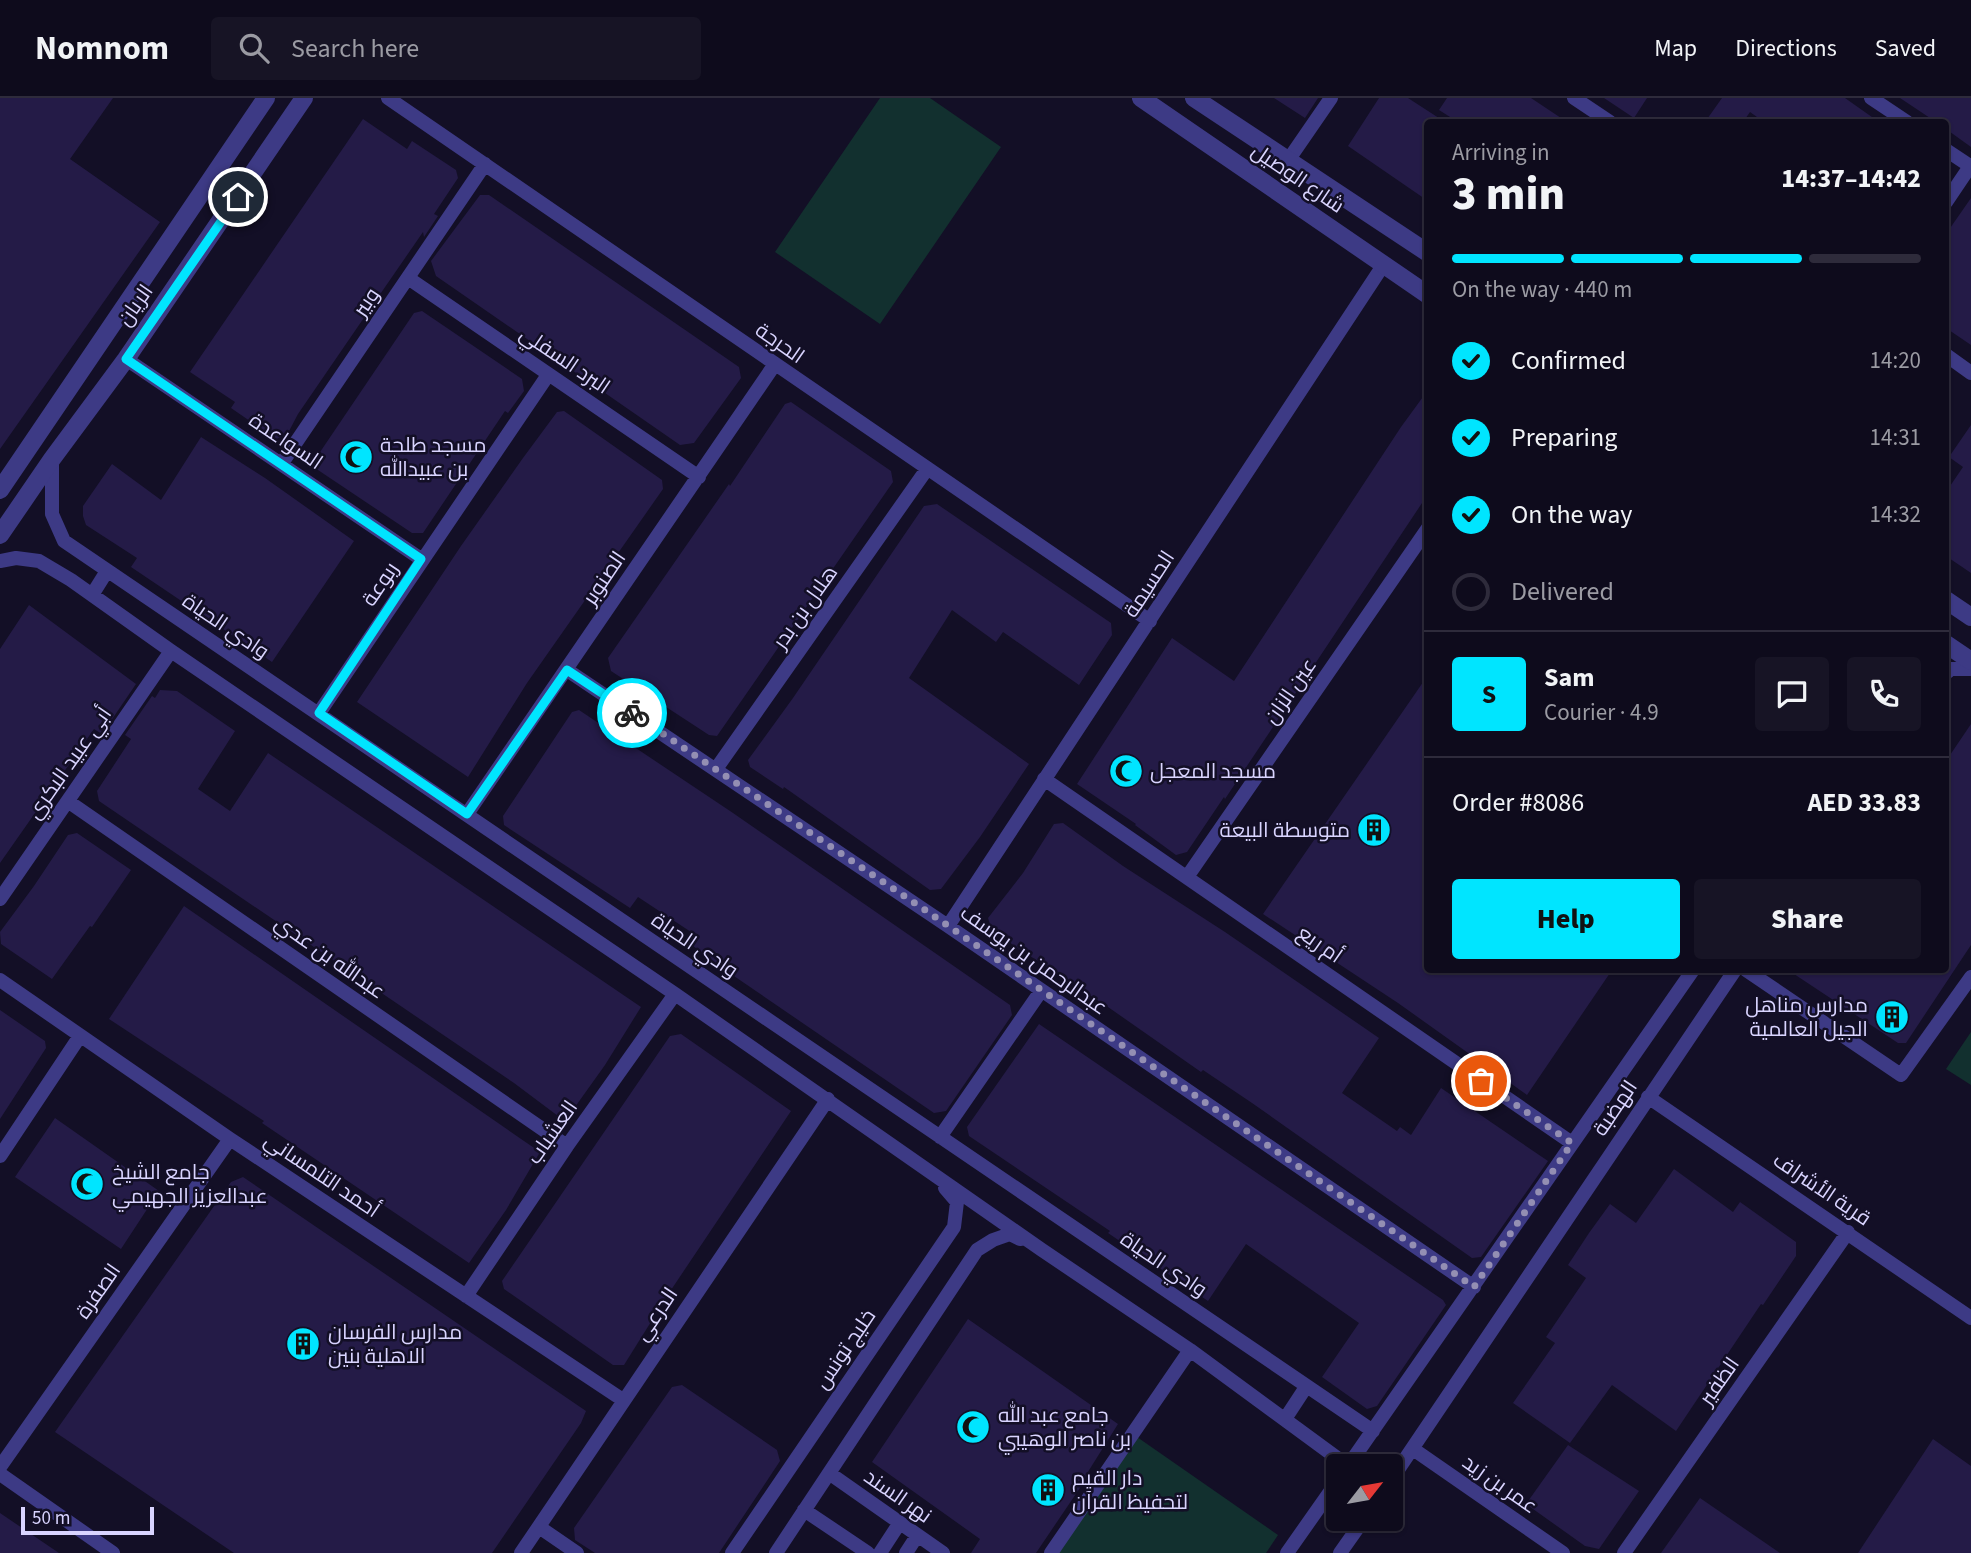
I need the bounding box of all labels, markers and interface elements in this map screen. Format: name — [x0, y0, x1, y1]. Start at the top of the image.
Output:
search box — [211, 17, 701, 80]
text: Nomnom — [35, 25, 169, 72]
icon: search — [235, 29, 273, 67]
text: Search here — [291, 30, 419, 67]
text: Map — [1654, 31, 1697, 66]
text: Directions — [1735, 31, 1837, 66]
text: Saved — [1875, 31, 1936, 66]
street label: شارع الوصيل — [1245, 136, 1351, 220]
text: Arriving in — [1452, 136, 1550, 169]
text: 14:37–14:42 — [1781, 160, 1921, 197]
text: 3 min — [1452, 162, 1565, 227]
pin — [208, 167, 268, 227]
icon: home — [219, 178, 257, 216]
text: On the way · 440 m — [1452, 273, 1632, 306]
street label: الريان — [110, 278, 160, 332]
street label: وبير — [345, 281, 387, 323]
street label: الحرجة — [749, 315, 811, 371]
street label: البرد السفلي — [513, 319, 616, 402]
icon: check — [1452, 342, 1490, 380]
text: Confirmed — [1511, 342, 1626, 379]
text: 14:20 — [1870, 344, 1921, 377]
street label: السواعدة — [243, 405, 329, 477]
icon: check — [1452, 419, 1490, 457]
text: Preparing — [1511, 419, 1617, 456]
text: 14:31 — [1870, 421, 1921, 454]
place label: مسجد طلحة بن عبيدالله — [380, 430, 487, 484]
mosque icon: مسجد طلحة بن عبيدالله — [337, 438, 375, 476]
icon: check — [1452, 496, 1490, 534]
text: On the way — [1511, 496, 1632, 533]
text: 14:32 — [1870, 498, 1921, 531]
street label: الصنوبر — [574, 545, 633, 612]
street label: الحسيمة — [1116, 545, 1182, 623]
street label: ربوعة — [354, 556, 406, 612]
street label: هلال بن بدر — [765, 559, 845, 656]
text: Delivered — [1511, 573, 1614, 610]
street label: وادي الحياة — [176, 586, 275, 667]
street label: عين الزان — [1256, 652, 1324, 730]
button: chat — [1755, 657, 1829, 731]
button: phone — [1847, 657, 1921, 731]
text: Sam — [1544, 659, 1594, 696]
text: S — [1482, 676, 1496, 713]
courier — [597, 678, 667, 748]
icon: bike — [613, 694, 651, 732]
text: Courier · 4.9 — [1544, 696, 1659, 729]
street label: أبي عبيد البكري — [19, 701, 120, 826]
mosque icon: مسجد المعجل — [1107, 752, 1145, 790]
place label: مسجد المعجل — [1150, 756, 1276, 786]
text: Order #8086 — [1452, 784, 1584, 821]
text: AED 33.83 — [1807, 784, 1921, 821]
building icon: متوسطة البيعة — [1355, 811, 1393, 849]
place label: متوسطة البيعة — [1220, 815, 1350, 845]
button: Help — [1452, 879, 1680, 959]
button: Share — [1694, 879, 1921, 959]
street label: عبدالرحمن بن يوسف — [954, 898, 1114, 1022]
street label: وادي الحياة — [645, 905, 744, 986]
street label: عبدالله بن عدي — [268, 908, 391, 1007]
street label: أم ريع — [1291, 918, 1349, 970]
place label: مدارس مناهل الجيل العالمية — [1745, 990, 1868, 1044]
building icon: مدارس مناهل الجيل العالمية — [1873, 998, 1911, 1036]
pin — [1451, 1051, 1511, 1111]
icon: bag — [1462, 1062, 1500, 1100]
street label: الهضبة — [1585, 1074, 1645, 1142]
street label: العشباب — [519, 1094, 585, 1170]
street label: أحمد التلمساني — [258, 1125, 386, 1226]
street label: قرية الأشراف — [1767, 1145, 1877, 1233]
place label: جامع الشيخ عبدالعزيز الجهيمي — [112, 1157, 268, 1212]
mosque icon: جامع الشيخ عبدالعزيز الجهيمي — [68, 1165, 106, 1203]
street label: وادي الحياة — [1114, 1224, 1213, 1305]
street label: الصفرة — [68, 1257, 128, 1325]
street label: الدرعي — [627, 1281, 686, 1347]
street label: خليج تونس — [807, 1303, 883, 1395]
place label: مدارس الفرسان الاهلية بنين — [328, 1317, 462, 1371]
building icon: مدارس الفرسان الاهلية بنين — [284, 1325, 322, 1363]
street label: الظفير — [1691, 1351, 1747, 1412]
place label: جامع عبد الله بن ناصر الوهيبي — [998, 1400, 1131, 1455]
mosque icon: جامع عبد الله بن ناصر الوهيبي — [954, 1408, 992, 1446]
street label: عمر بن زيد — [1456, 1447, 1544, 1521]
north arrow — [1326, 1454, 1404, 1531]
map controls — [1326, 1454, 1403, 1531]
street label: نهر السند — [858, 1462, 938, 1530]
place label: دار القيم لتحفيظ القرآن — [1072, 1463, 1188, 1517]
building icon: دار القيم لتحفيظ القرآن — [1029, 1471, 1067, 1509]
scale bar — [21, 1504, 154, 1536]
text: 50 m — [32, 1505, 70, 1532]

